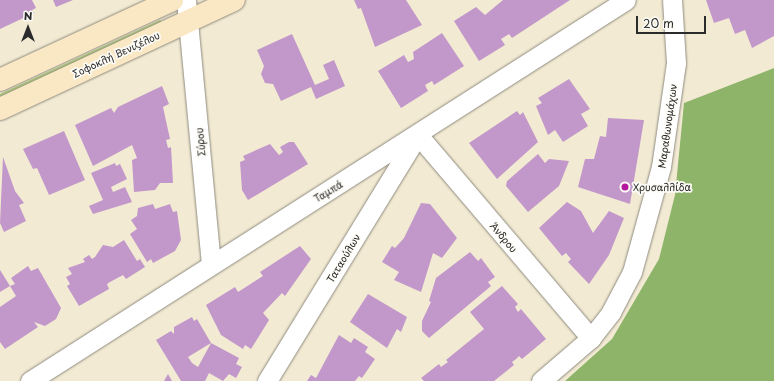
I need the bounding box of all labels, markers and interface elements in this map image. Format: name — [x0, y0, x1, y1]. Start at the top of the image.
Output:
text: N — [24, 7, 32, 24]
north arrow — [8, 8, 48, 48]
scale bar — [638, 8, 708, 34]
text: 20 m — [643, 14, 674, 32]
street label: Σοφοκλή Βενιζέλου — [71, 29, 161, 79]
street label: Μαραθωνομάχων — [655, 83, 679, 169]
street label: Σύρου — [193, 127, 207, 157]
street label: Ταμπά — [311, 178, 345, 204]
place label: Χρυσαλλίδα — [633, 181, 691, 193]
marker: Χρυσαλλίδα — [620, 182, 630, 192]
street label: Άνδρου — [488, 220, 520, 254]
street label: Ταταούλων — [324, 231, 362, 285]

